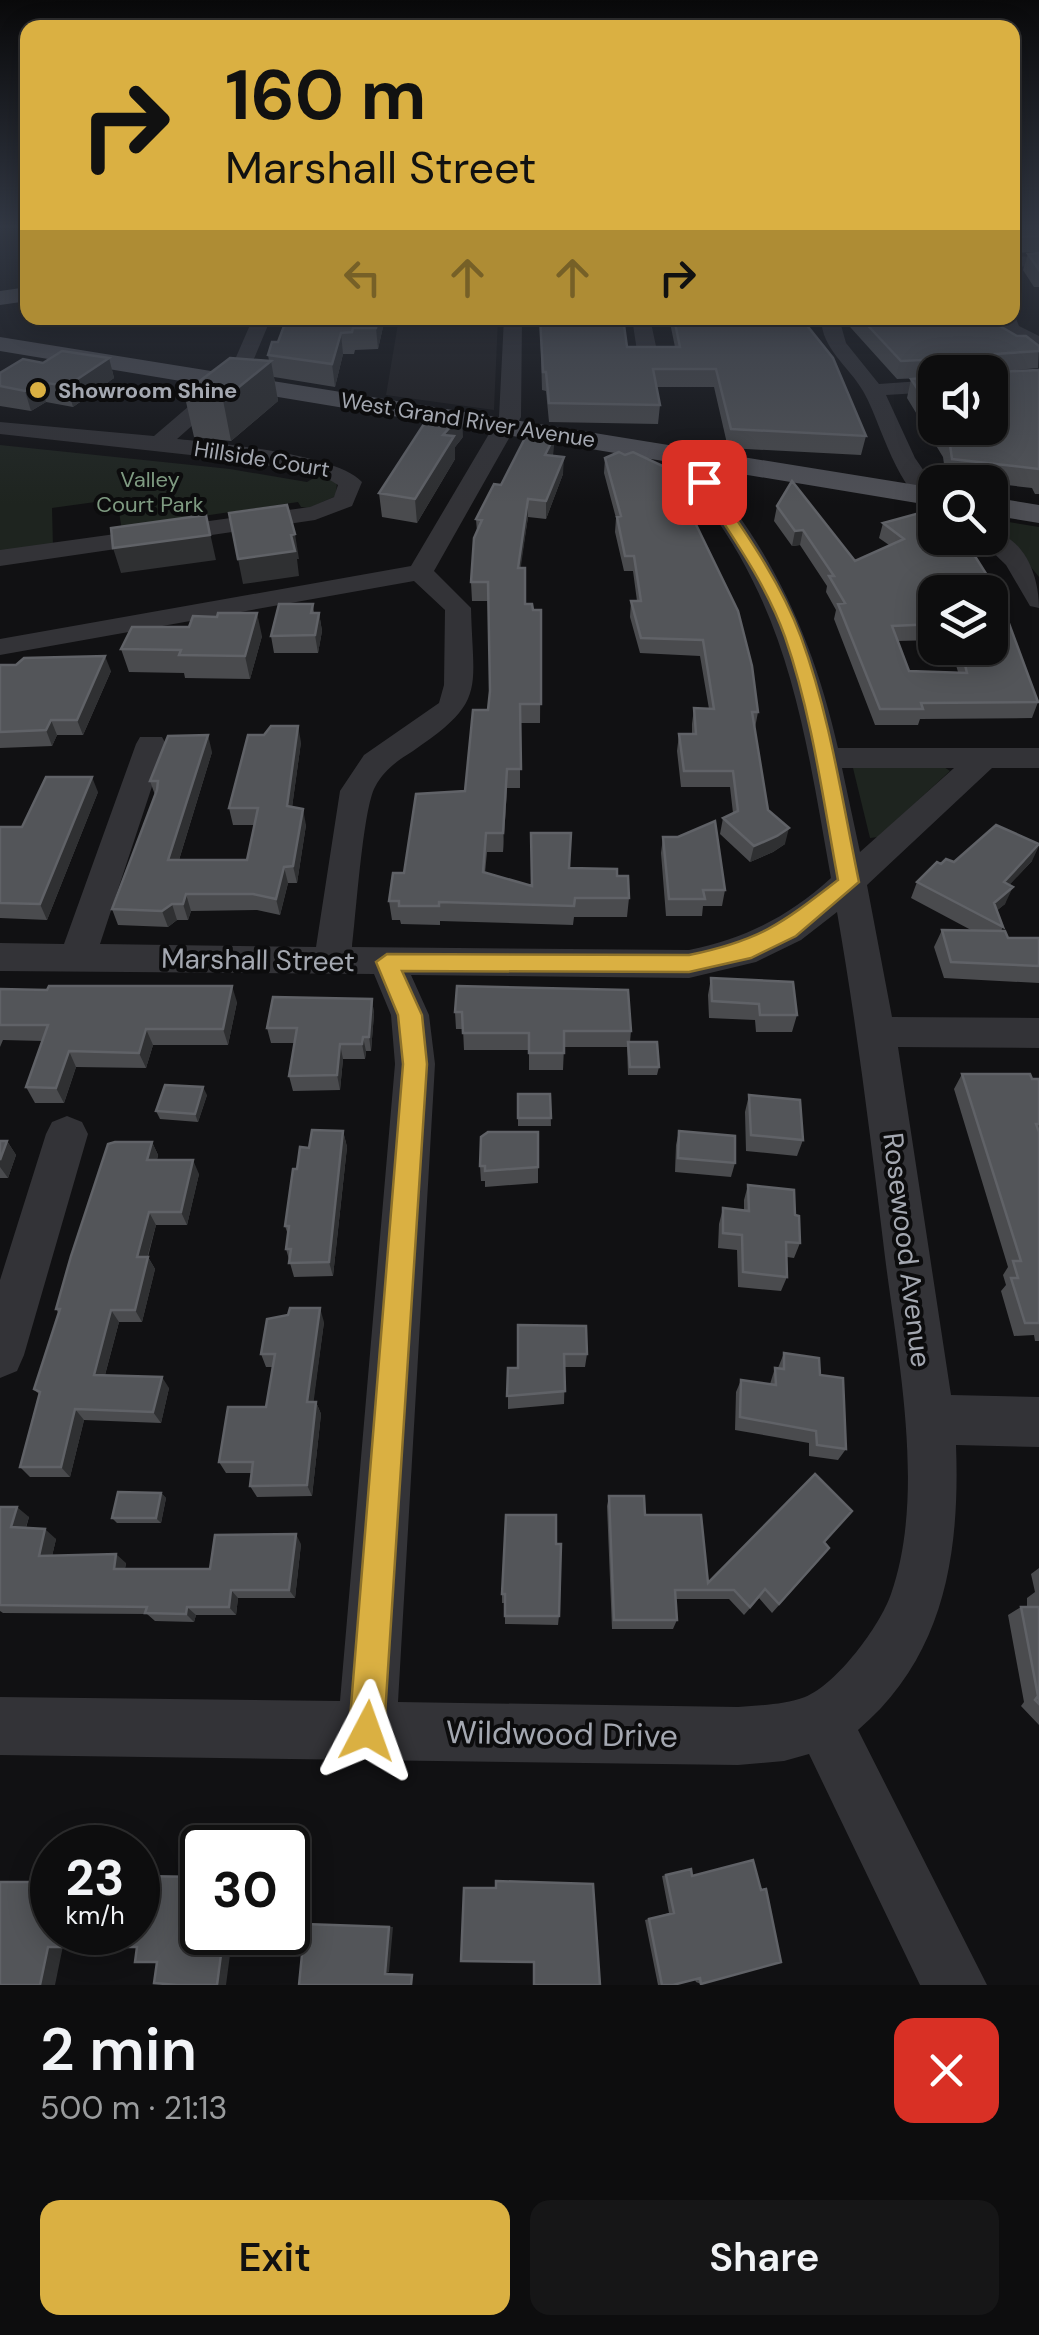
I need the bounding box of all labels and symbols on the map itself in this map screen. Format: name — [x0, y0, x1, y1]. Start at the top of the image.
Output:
place label: Showroom Shine — [58, 376, 237, 405]
marker: Showroom Shine — [27, 379, 49, 401]
street label: West Grand River Avenue — [339, 386, 597, 454]
street label: Hillside Court — [192, 434, 332, 484]
pin — [662, 440, 747, 525]
park label: Valley Court Park — [96, 465, 204, 519]
street label: Marshall Street — [161, 940, 355, 980]
street label: Rosewood Avenue — [874, 1131, 940, 1369]
position arrow — [315, 1679, 419, 1783]
street label: Wildwood Drive — [446, 1711, 678, 1757]
speed limit sign: 30 — [180, 1825, 310, 1955]

